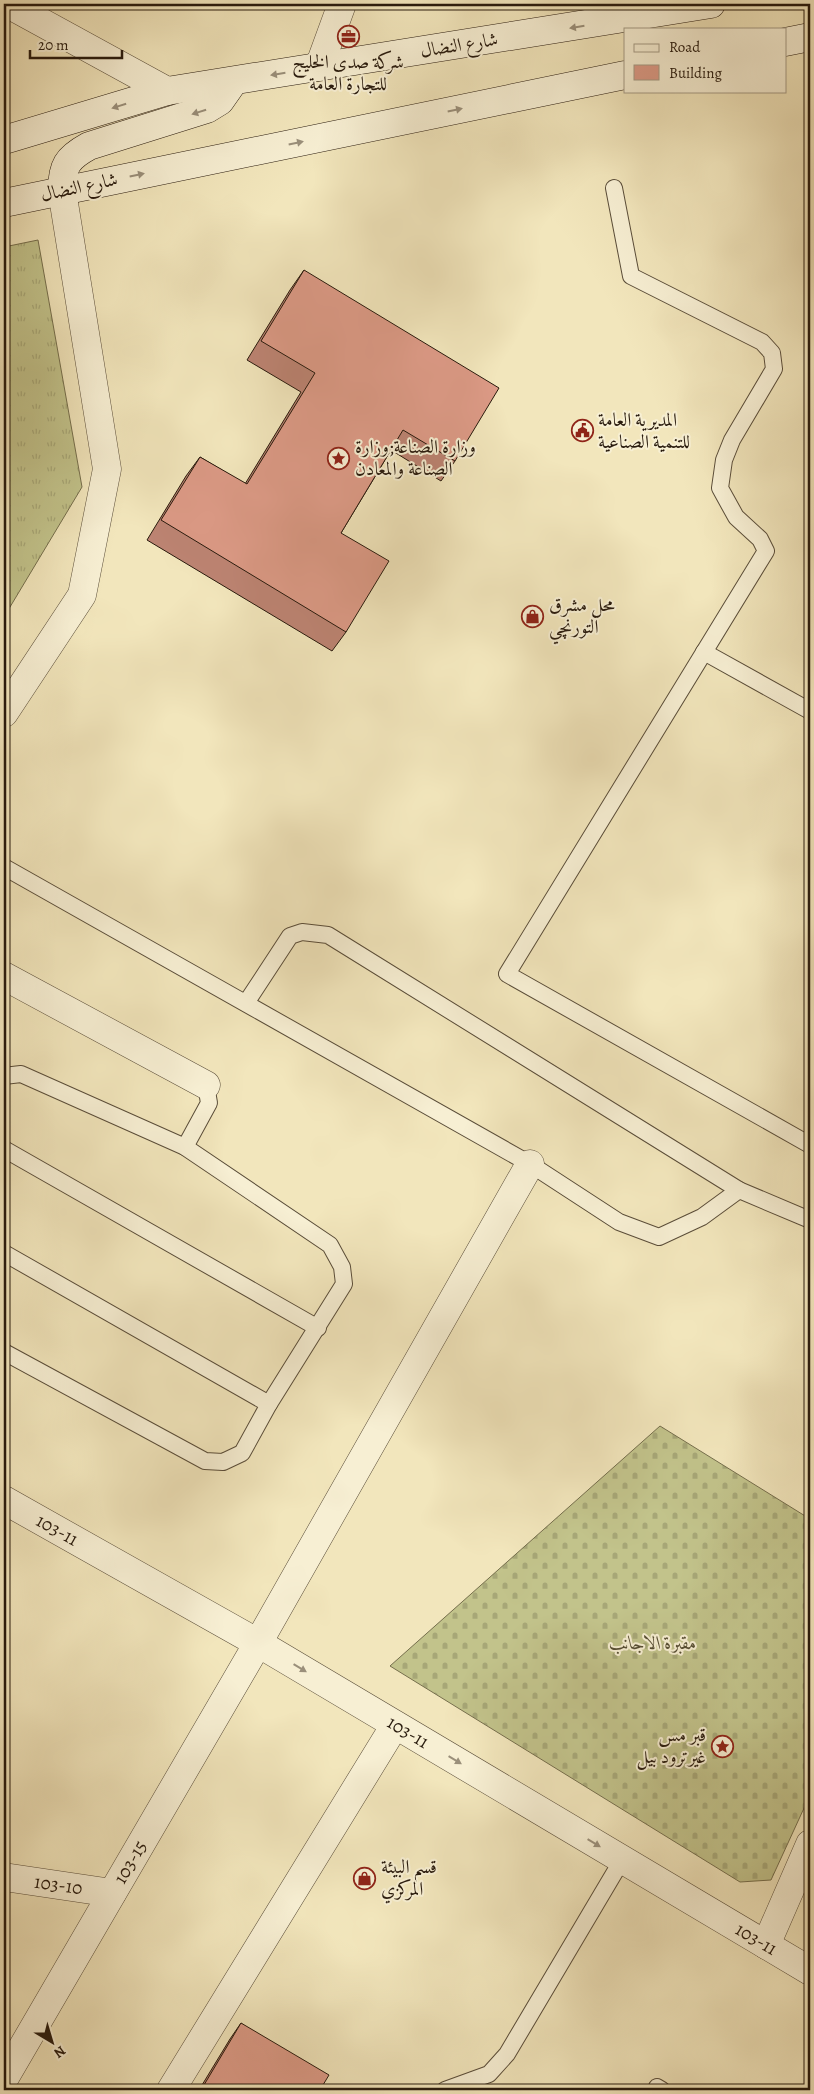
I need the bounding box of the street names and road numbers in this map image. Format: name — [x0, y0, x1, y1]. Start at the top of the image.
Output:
street label: شارع النضال — [418, 26, 500, 66]
street label: شارع النضال — [38, 166, 120, 210]
street label: 103-11 — [31, 1508, 83, 1552]
street label: 103-11 — [382, 1710, 434, 1755]
street label: 103-15 — [107, 1836, 153, 1889]
street label: 103-10 — [33, 1869, 84, 1901]
street label: 103-11 — [730, 1916, 783, 1962]

